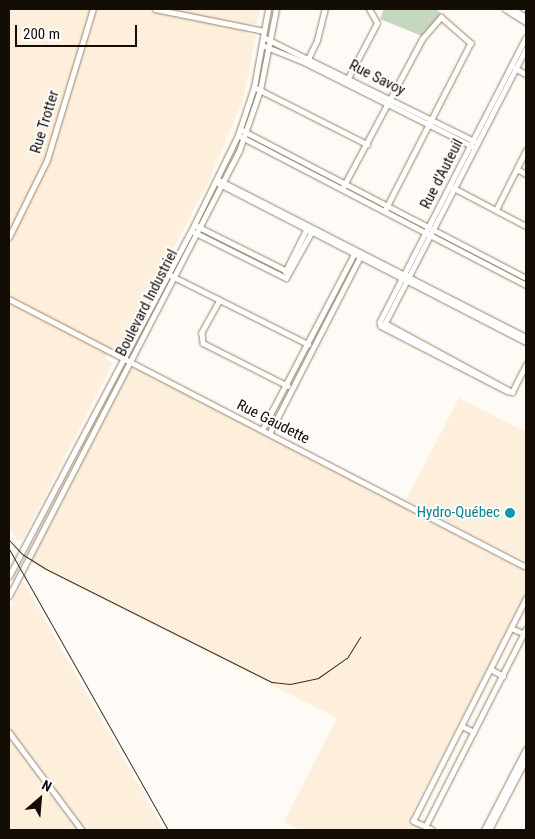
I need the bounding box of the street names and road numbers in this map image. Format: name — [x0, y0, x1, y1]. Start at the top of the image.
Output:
street label: Rue Savoy — [346, 56, 408, 100]
street label: Rue Trotter — [27, 88, 63, 156]
street label: Rue d'Auteuil — [417, 136, 467, 212]
street label: Boulevard Industriel — [112, 247, 182, 359]
street label: Rue Gaudette — [234, 396, 312, 448]

